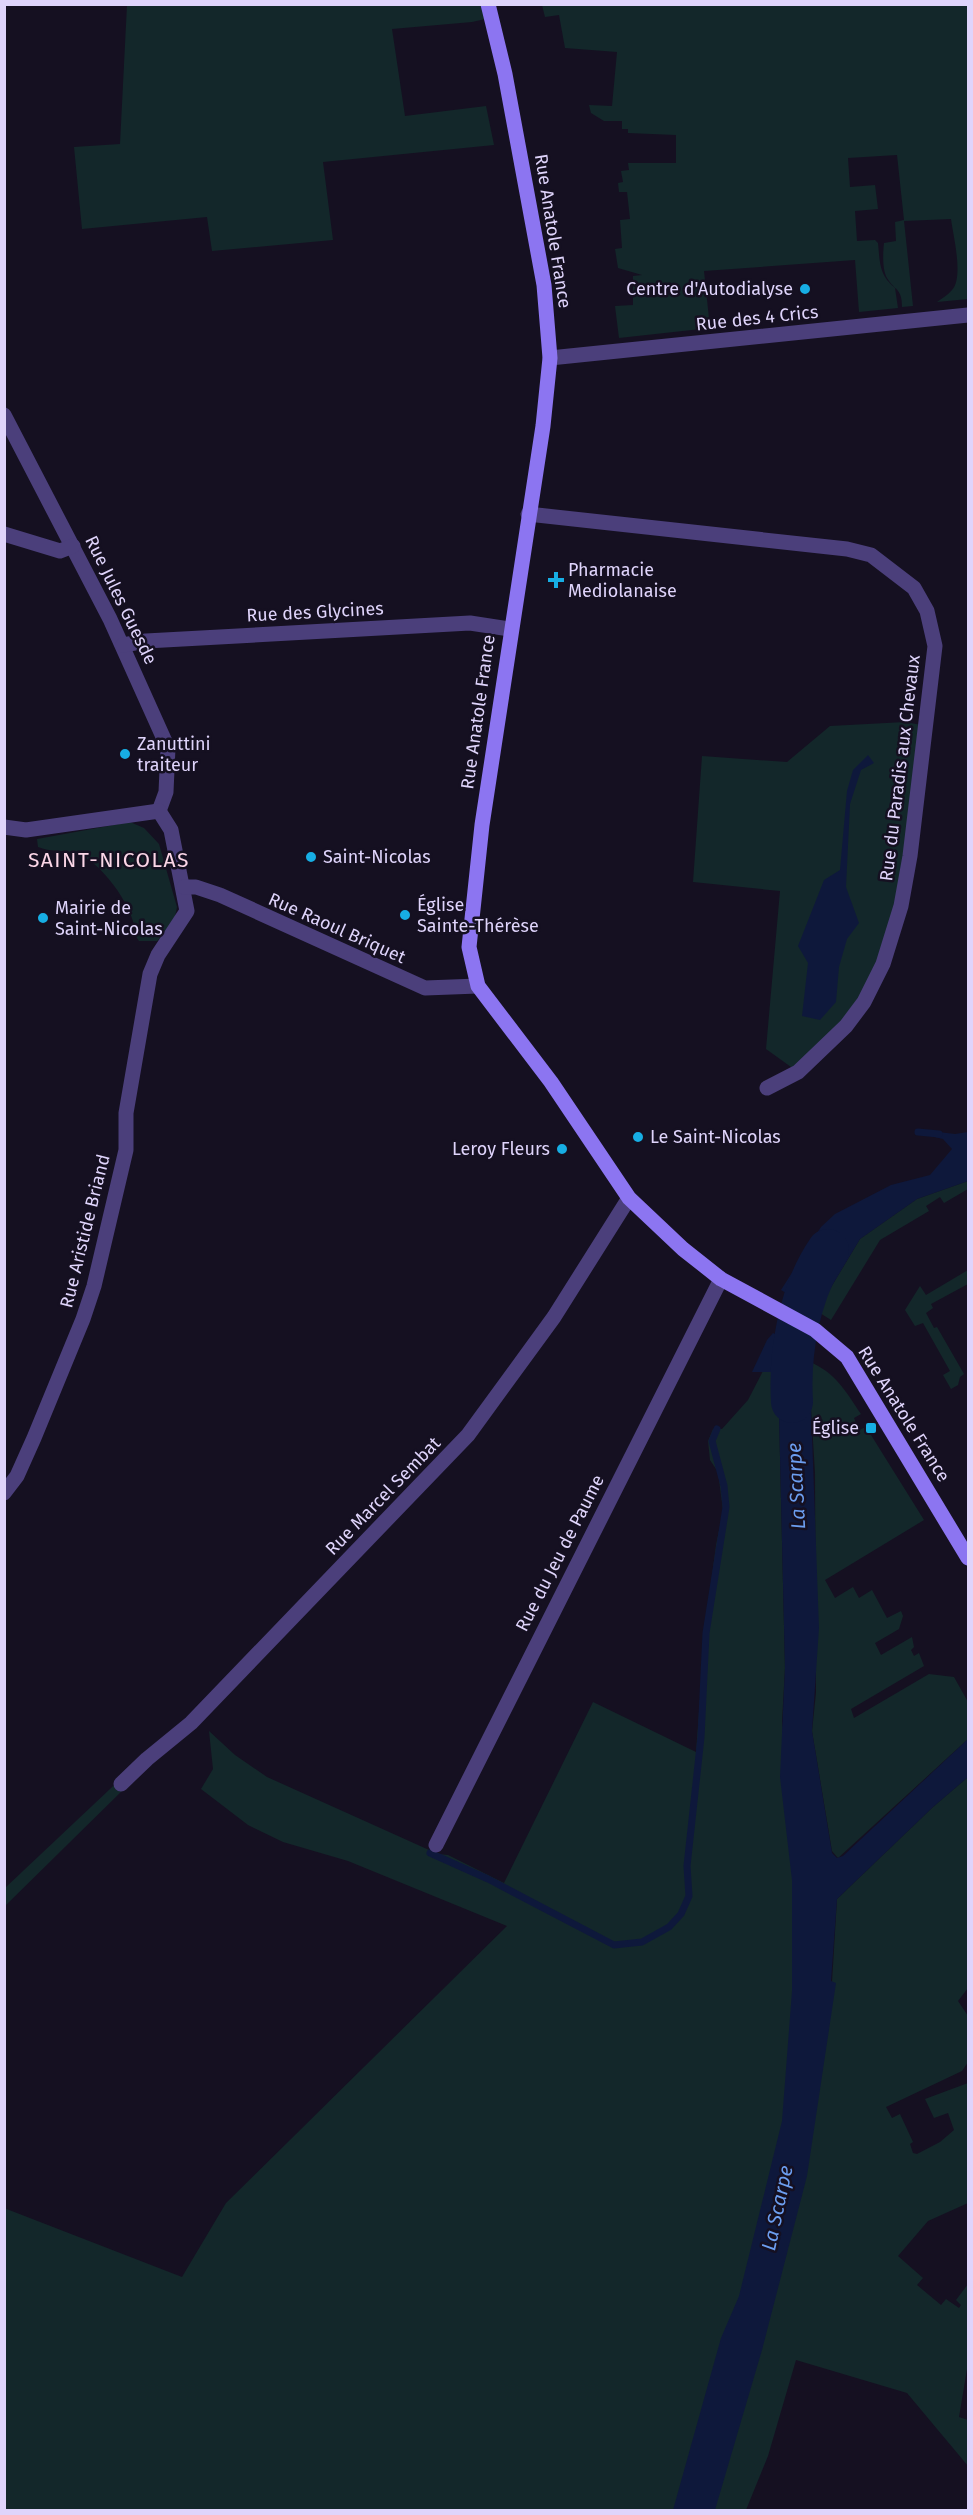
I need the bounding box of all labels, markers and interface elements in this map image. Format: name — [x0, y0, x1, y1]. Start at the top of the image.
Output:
street label: Rue Anatole France — [530, 152, 576, 310]
place label: Centre d'Autodialyse — [626, 278, 793, 300]
marker: Centre d'Autodialyse — [798, 282, 812, 296]
street label: Rue des 4 Crics — [695, 301, 819, 335]
street label: Rue Jules Guesde — [80, 532, 162, 668]
place label: Pharmacie Mediolanaise — [568, 559, 677, 602]
marker: Pharmacie Mediolanaise — [549, 573, 563, 587]
street label: Rue des Glycines — [246, 597, 384, 627]
street label: Rue Anatole France — [456, 633, 500, 791]
street label: Rue du Paradis aux Chevaux — [875, 653, 925, 882]
place label: Zanuttini traiteur — [137, 733, 211, 776]
marker: Zanuttini traiteur — [118, 747, 132, 761]
place label: Saint-Nicolas — [323, 846, 431, 868]
district label: SAINT-NICOLAS — [28, 847, 190, 873]
marker: Saint-Nicolas — [304, 850, 318, 864]
street label: Rue Raoul Briquet — [265, 888, 410, 968]
place label: Église Sainte-Thérèse — [417, 893, 539, 937]
place label: Mairie de Saint-Nicolas — [55, 897, 163, 940]
marker: Église Sainte-Thérèse — [398, 908, 412, 922]
marker: Mairie de Saint-Nicolas — [36, 911, 50, 925]
place label: Le Saint-Nicolas — [650, 1126, 781, 1148]
marker: Le Saint-Nicolas — [631, 1130, 645, 1144]
place label: Leroy Fleurs — [452, 1138, 550, 1160]
marker: Leroy Fleurs — [555, 1142, 569, 1156]
street label: Rue Aristide Briand — [55, 1152, 115, 1310]
street label: Rue Anatole France — [853, 1342, 955, 1486]
place label: Église — [812, 1416, 859, 1439]
marker: Église — [864, 1421, 878, 1435]
street label: Rue Marcel Sembat — [321, 1432, 445, 1560]
water label: La Scarpe — [782, 1442, 810, 1530]
street label: Rue du Jeu de Paume — [511, 1471, 609, 1635]
water label: La Scarpe — [756, 2163, 798, 2253]

